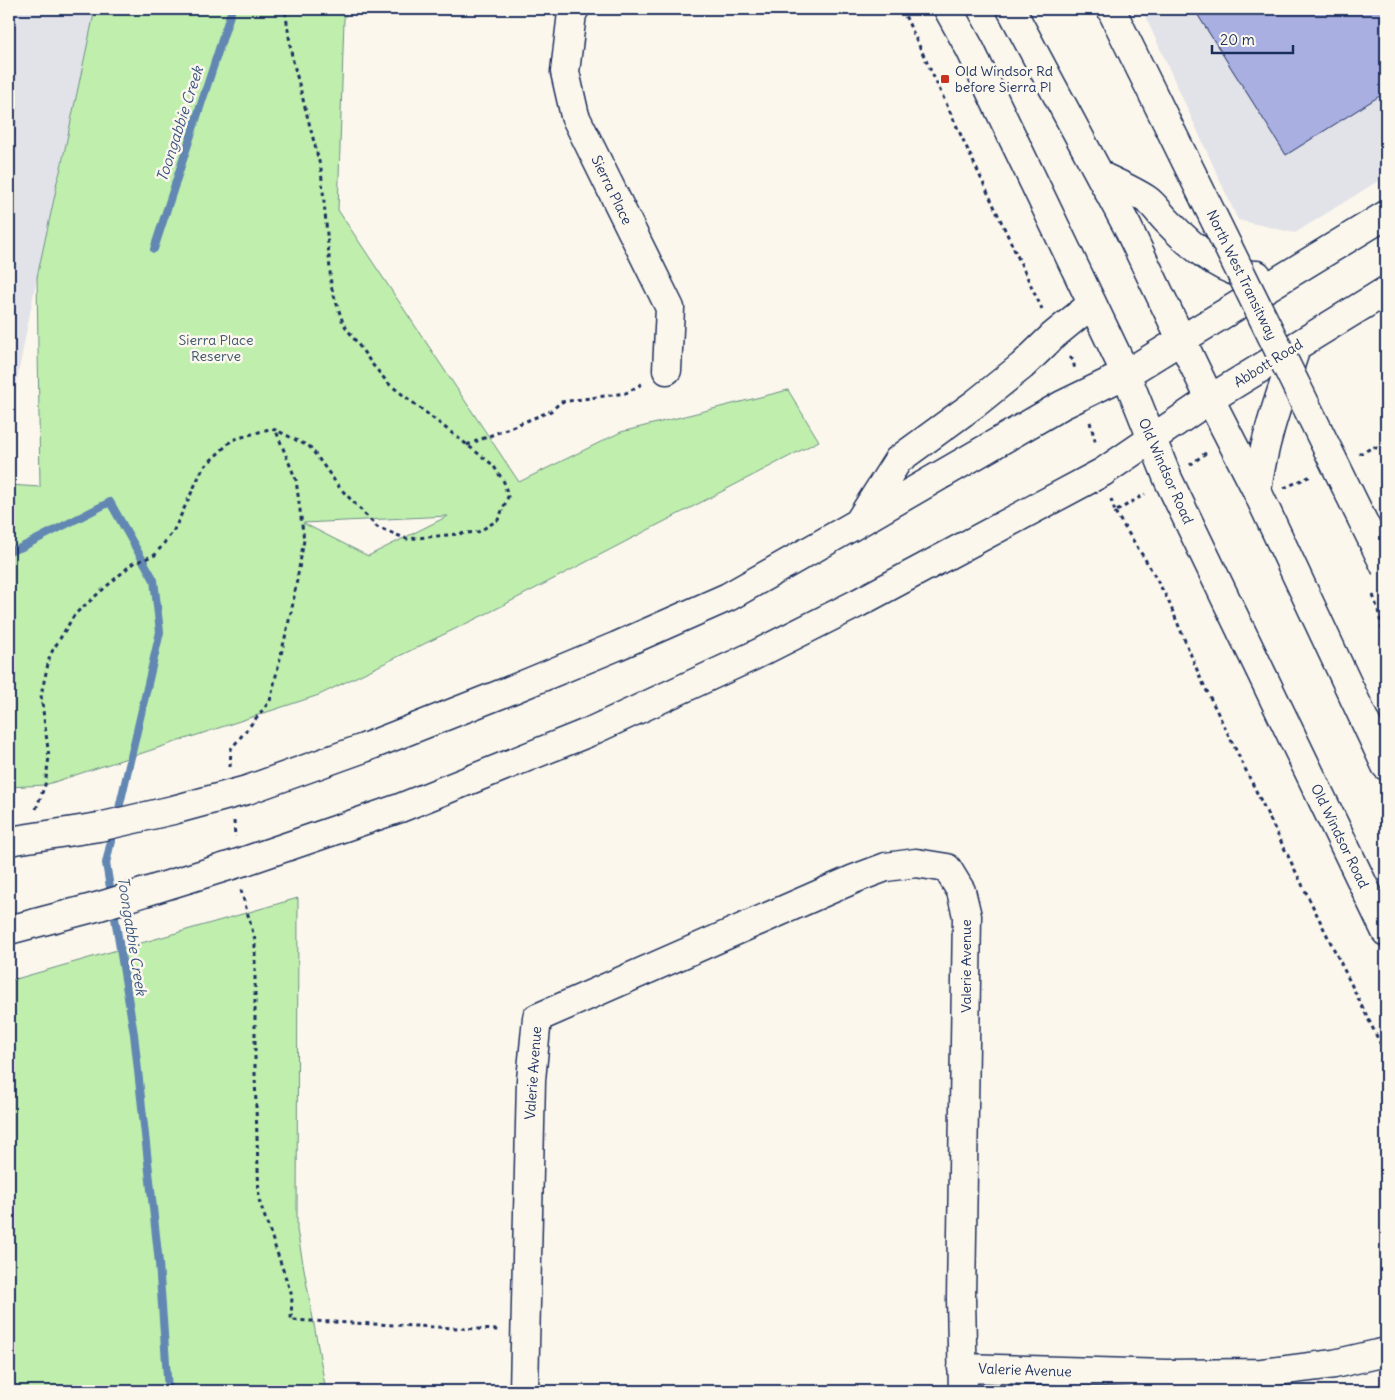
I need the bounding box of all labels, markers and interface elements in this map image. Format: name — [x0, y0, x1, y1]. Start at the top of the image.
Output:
scale bar — [1212, 22, 1294, 54]
text: 20 m — [1220, 30, 1255, 49]
water label: Toongabbie Creek — [152, 62, 208, 184]
place label: Old Windsor Rd before Sierra Pl — [955, 62, 1053, 96]
marker: Old Windsor Rd before Sierra Pl — [939, 73, 951, 85]
street label: Sierra Place — [587, 152, 637, 228]
street label: North West Transitway — [1203, 207, 1281, 343]
park label: Sierra Place Reserve — [179, 331, 253, 365]
street label: Abbott Road — [1230, 335, 1306, 391]
street label: Old Windsor Road — [1135, 415, 1197, 527]
street label: Old Windsor Road — [1307, 781, 1373, 891]
water label: Toongabbie Creek — [114, 875, 151, 998]
street label: Valerie Avenue — [957, 919, 975, 1013]
street label: Valerie Avenue — [521, 1026, 545, 1120]
street label: Valerie Avenue — [978, 1359, 1072, 1381]

